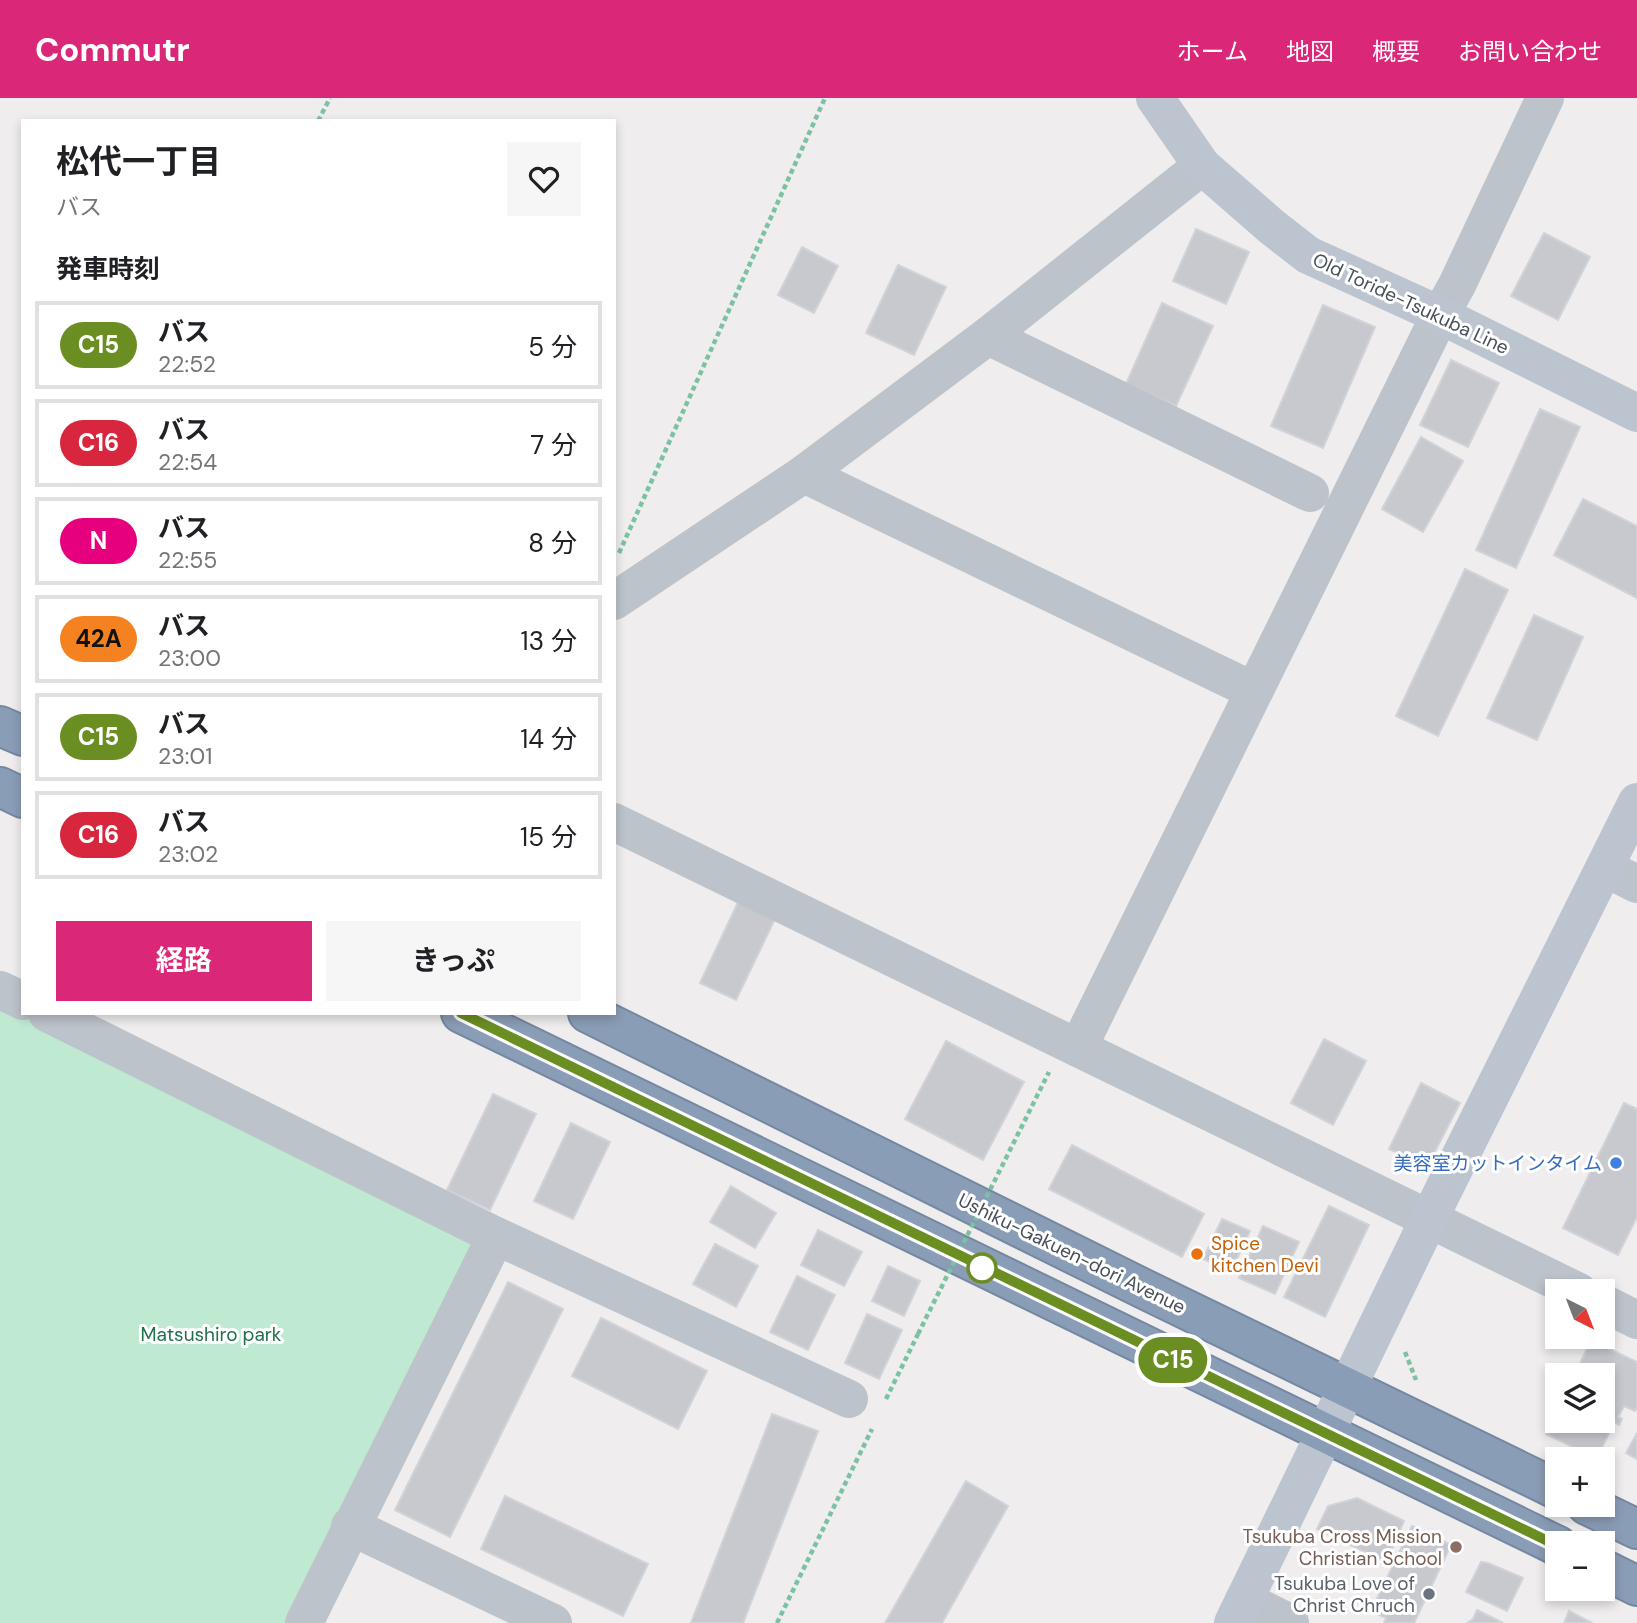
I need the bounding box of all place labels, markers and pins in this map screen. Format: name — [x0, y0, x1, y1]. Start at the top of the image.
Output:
place label: 美容室カットインタイム — [1393, 1151, 1602, 1176]
marker: 美容室カットインタイム — [1608, 1155, 1624, 1171]
place label: Spice kitchen Devi — [1211, 1231, 1319, 1278]
marker: Spice kitchen Devi — [1189, 1246, 1205, 1262]
unlabelled marker — [967, 1253, 997, 1283]
place label: Tsukuba Cross Mission Christian School — [1242, 1524, 1442, 1571]
marker: Tsukuba Cross Mission Christian School — [1448, 1539, 1464, 1555]
place label: Tsukuba Love of Christ Chruch — [1274, 1571, 1415, 1618]
marker: Tsukuba Love of Christ Chruch — [1421, 1586, 1437, 1602]

